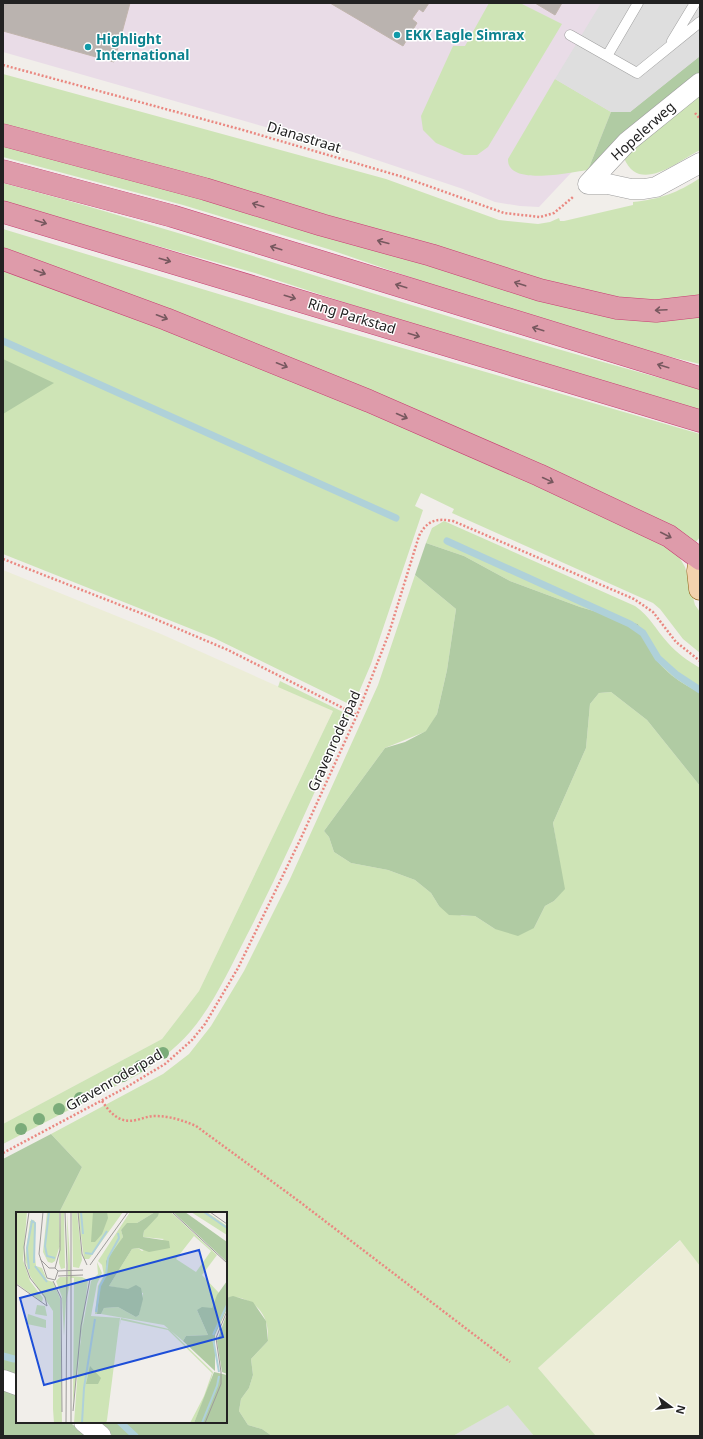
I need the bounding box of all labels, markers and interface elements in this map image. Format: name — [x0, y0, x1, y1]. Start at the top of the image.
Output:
place label: EKK Eagle Simrax — [405, 25, 525, 44]
place label: Highlight International — [96, 29, 189, 64]
marker: EKK Eagle Simrax — [392, 30, 402, 40]
marker: Highlight International — [83, 42, 93, 52]
street label: Hopelerweg — [607, 97, 679, 165]
street label: Dianastraat — [265, 116, 343, 157]
one-way arrow — [252, 201, 265, 208]
one-way arrow — [34, 219, 47, 226]
one-way arrow — [376, 238, 389, 245]
one-way arrow — [270, 244, 283, 251]
one-way arrow — [158, 257, 171, 264]
one-way arrow — [33, 269, 46, 276]
one-way arrow — [514, 280, 527, 287]
one-way arrow — [394, 282, 407, 289]
street label: Ring Parkstad — [306, 293, 398, 338]
one-way arrow — [283, 294, 296, 301]
one-way arrow — [655, 307, 668, 314]
one-way arrow — [155, 313, 167, 321]
one-way arrow — [532, 325, 545, 332]
one-way arrow — [407, 332, 420, 339]
one-way arrow — [276, 362, 288, 370]
one-way arrow — [656, 362, 669, 369]
one-way arrow — [396, 412, 408, 420]
one-way arrow — [541, 477, 553, 484]
one-way arrow — [659, 531, 671, 539]
street label: Gravenroderpad — [303, 687, 364, 794]
street label: Gravenroderpad — [62, 1044, 166, 1115]
inset map — [16, 1212, 227, 1423]
north arrow — [651, 1387, 691, 1427]
text: N — [673, 1403, 690, 1416]

